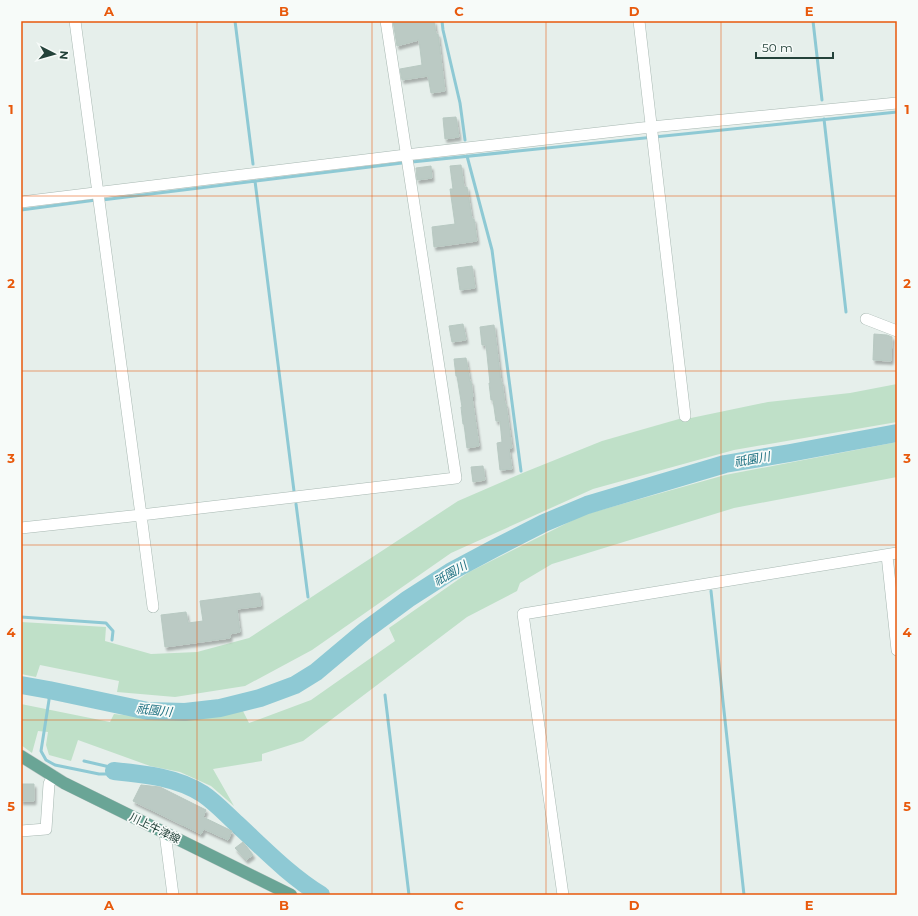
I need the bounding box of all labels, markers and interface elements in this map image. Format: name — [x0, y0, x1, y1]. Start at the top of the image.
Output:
text: A — [103, 3, 115, 19]
text: B — [279, 3, 289, 19]
text: C — [454, 3, 464, 19]
text: D — [629, 3, 640, 19]
text: E — [805, 3, 814, 19]
north arrow — [34, 34, 74, 74]
scale bar — [756, 34, 833, 60]
text: 50 m — [762, 40, 793, 55]
text: N — [57, 50, 71, 60]
text: 1 — [8, 101, 14, 117]
text: 1 — [904, 101, 910, 117]
text: 2 — [7, 275, 15, 291]
text: 2 — [903, 275, 911, 291]
water label: 祇園川 — [733, 448, 773, 470]
text: 3 — [6, 450, 15, 466]
text: 3 — [902, 450, 911, 466]
water label: 祇園川 — [431, 557, 471, 588]
text: 4 — [7, 624, 16, 640]
text: 4 — [903, 624, 912, 640]
water label: 祇園川 — [135, 701, 175, 720]
text: 5 — [7, 798, 15, 814]
text: 5 — [903, 798, 911, 814]
street label: 川上牛津線 — [127, 810, 183, 846]
text: A — [103, 897, 115, 913]
text: B — [279, 897, 289, 913]
text: C — [454, 897, 464, 913]
text: D — [629, 897, 640, 913]
text: E — [805, 897, 814, 913]

